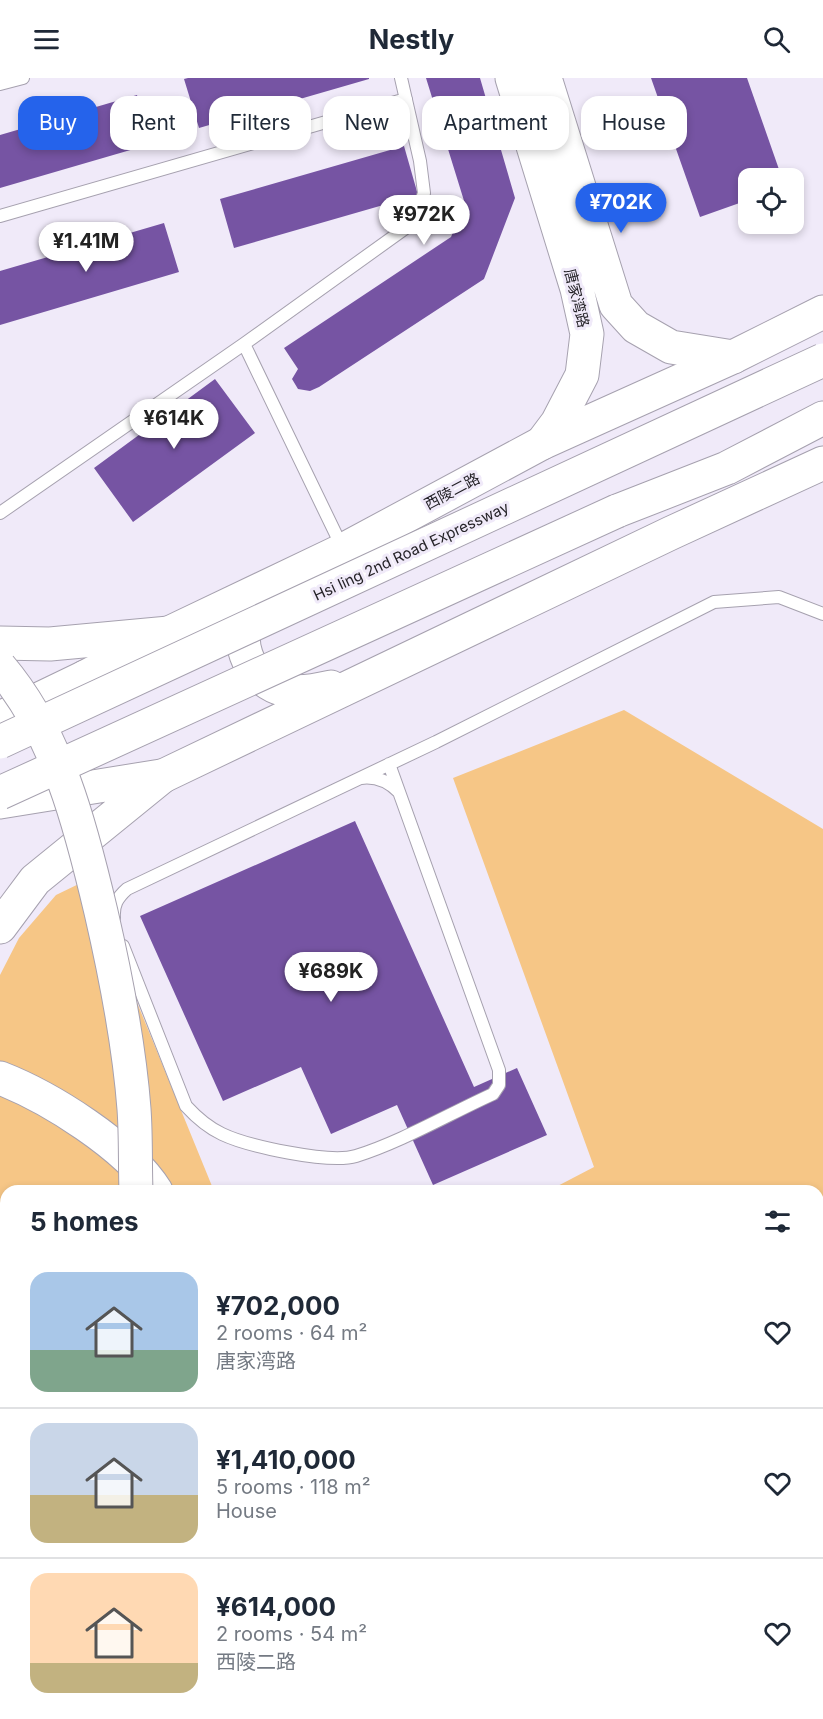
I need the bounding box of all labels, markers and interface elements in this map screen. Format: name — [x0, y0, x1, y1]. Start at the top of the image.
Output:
icon: menu — [30, 23, 63, 56]
text: Nestly — [369, 23, 454, 56]
icon: search — [760, 23, 793, 56]
chip: Buy — [18, 96, 98, 150]
chip: Rent — [110, 96, 197, 150]
chip: Filters — [209, 96, 311, 150]
chip: New — [323, 96, 410, 150]
chip: Apartment — [422, 96, 569, 150]
chip: House — [581, 96, 687, 150]
map controls — [738, 168, 804, 234]
button: locate — [738, 168, 804, 234]
pin: ¥702K — [579, 183, 663, 234]
text: ¥702K — [589, 190, 653, 214]
pin: ¥972K — [382, 195, 466, 246]
text: ¥972K — [393, 202, 455, 226]
pin: ¥1.41M — [37, 222, 135, 273]
text: ¥1.41M — [53, 229, 119, 253]
street label: 唐家湾路 — [561, 267, 593, 329]
pin: ¥614K — [132, 399, 216, 450]
text: ¥614K — [144, 406, 204, 430]
street label: 西陵二路 — [421, 469, 483, 513]
street label: Hsi ling 2nd Road Expressway — [310, 497, 512, 605]
pin: ¥689K — [289, 952, 373, 1003]
text: ¥689K — [299, 959, 363, 983]
icon: filters — [761, 1205, 794, 1238]
text: 5 homes — [30, 1206, 139, 1237]
text: ¥702,000 — [216, 1290, 340, 1321]
icon: home — [78, 1296, 150, 1368]
icon: heart — [761, 1316, 794, 1349]
text: 2 rooms · 64 m² — [216, 1321, 367, 1345]
text: 唐家湾路 — [216, 1349, 296, 1373]
text: ¥1,410,000 — [216, 1444, 356, 1475]
icon: home — [78, 1447, 150, 1519]
icon: heart — [761, 1467, 794, 1500]
text: 5 rooms · 118 m² — [216, 1475, 371, 1499]
text: House — [216, 1499, 277, 1523]
text: ¥614,000 — [216, 1591, 336, 1622]
icon: home — [78, 1597, 150, 1669]
icon: heart — [761, 1617, 794, 1650]
text: 2 rooms · 54 m² — [216, 1622, 367, 1646]
text: 西陵二路 — [216, 1650, 296, 1674]

